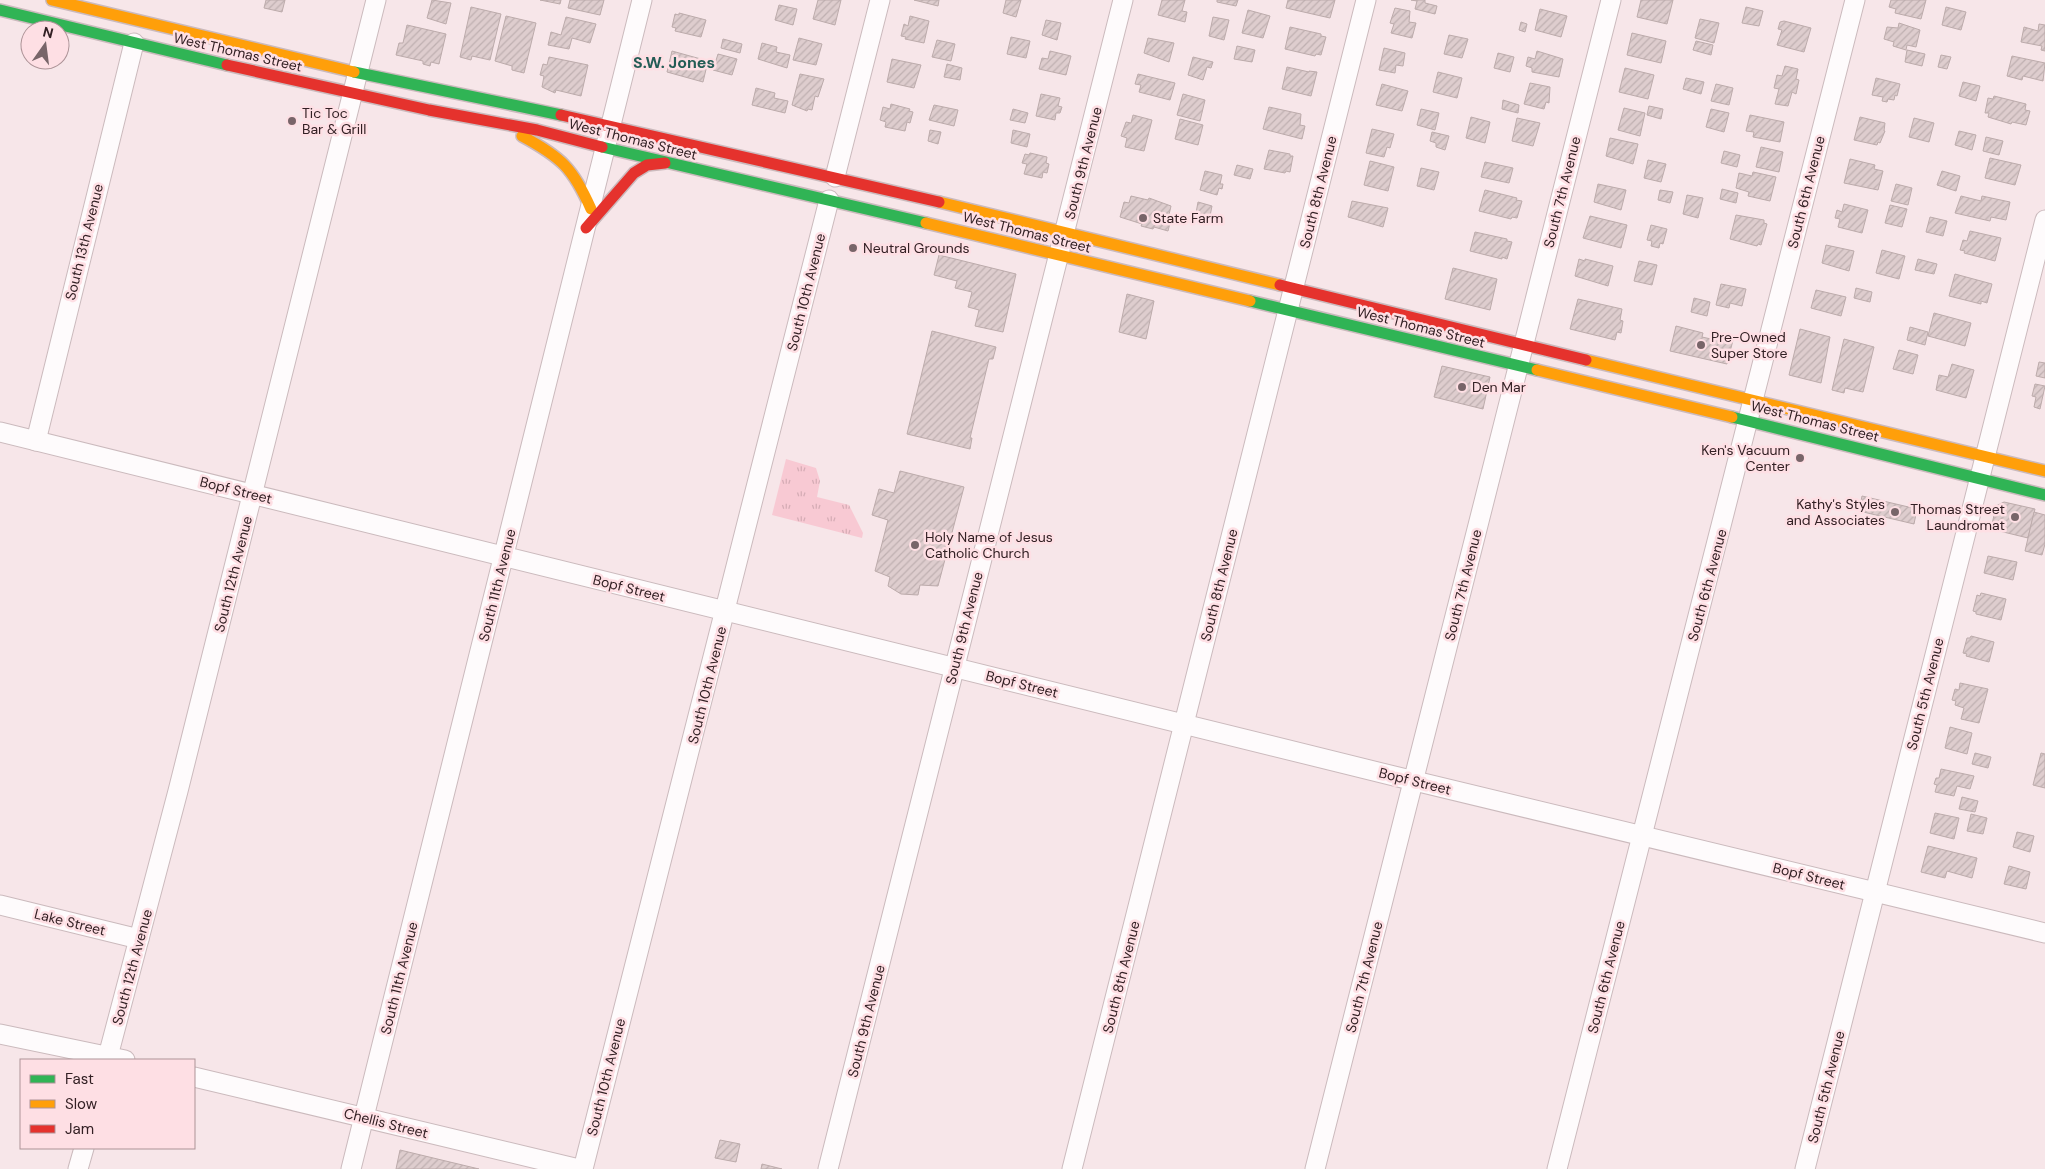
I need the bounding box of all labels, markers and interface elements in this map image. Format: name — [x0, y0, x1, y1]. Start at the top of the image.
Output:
north arrow — [20, 20, 70, 70]
text: N — [41, 22, 55, 42]
street label: West Thomas Street — [172, 28, 304, 76]
district label: S.W. Jones — [633, 52, 715, 73]
place label: Tic Toc Bar & Grill — [302, 104, 366, 138]
street label: South 9th Avenue — [1060, 105, 1106, 221]
street label: West Thomas Street — [567, 114, 699, 164]
marker: Tic Toc Bar & Grill — [286, 115, 298, 127]
street label: South 8th Avenue — [1295, 134, 1341, 250]
street label: South 7th Avenue — [1539, 134, 1585, 249]
street label: South 6th Avenue — [1783, 134, 1829, 250]
street label: South 13th Avenue — [61, 182, 107, 302]
street label: West Thomas Street — [961, 207, 1093, 257]
place label: State Farm — [1153, 209, 1223, 227]
marker: State Farm — [1137, 212, 1149, 224]
street label: South 10th Avenue — [783, 231, 829, 353]
place label: Neutral Grounds — [863, 239, 969, 257]
marker: Neutral Grounds — [847, 242, 859, 254]
street label: West Thomas Street — [1355, 302, 1487, 352]
place label: Pre-Owned Super Store — [1711, 328, 1787, 362]
marker: Pre-Owned Super Store — [1695, 339, 1707, 351]
place label: Den Mar — [1472, 378, 1526, 396]
marker: Den Mar — [1456, 381, 1468, 393]
street label: West Thomas Street — [1749, 396, 1881, 446]
place label: Ken's Vacuum Center — [1701, 441, 1790, 475]
marker: Ken's Vacuum Center — [1794, 452, 1806, 464]
street label: Bopf Street — [198, 472, 274, 508]
place label: Kathy's Styles and Associates — [1786, 495, 1885, 529]
place label: Thomas Street Laundromat — [1910, 500, 2005, 534]
marker: Kathy's Styles and Associates — [1889, 506, 1901, 518]
marker: Thomas Street Laundromat — [2009, 511, 2021, 523]
street label: South 12th Avenue — [210, 514, 256, 634]
street label: South 11th Avenue — [474, 527, 520, 643]
street label: South 8th Avenue — [1196, 527, 1242, 643]
street label: South 7th Avenue — [1440, 527, 1486, 642]
street label: South 6th Avenue — [1683, 527, 1731, 643]
place label: Holy Name of Jesus Catholic Church — [925, 528, 1053, 562]
marker: Holy Name of Jesus Catholic Church — [909, 539, 921, 551]
street label: Bopf Street — [591, 570, 667, 606]
street label: South 9th Avenue — [941, 570, 987, 686]
street label: South 10th Avenue — [684, 624, 730, 746]
street label: South 5th Avenue — [1902, 636, 1948, 752]
street label: Bopf Street — [984, 666, 1060, 702]
street label: Bopf Street — [1377, 763, 1453, 799]
street label: Bopf Street — [1771, 858, 1847, 894]
street label: Lake Street — [32, 904, 108, 940]
street label: South 12th Avenue — [108, 907, 156, 1027]
street label: South 8th Avenue — [1098, 919, 1144, 1035]
street label: South 7th Avenue — [1341, 919, 1387, 1034]
street label: South 6th Avenue — [1583, 919, 1629, 1035]
street label: South 11th Avenue — [376, 920, 422, 1036]
street label: South 9th Avenue — [843, 963, 889, 1079]
street label: South 10th Avenue — [583, 1016, 629, 1138]
street label: South 5th Avenue — [1803, 1029, 1849, 1145]
legend — [20, 1059, 195, 1149]
text: Fast — [65, 1069, 94, 1089]
text: Slow — [65, 1094, 98, 1114]
street label: Chellis Street — [342, 1104, 430, 1142]
text: Jam — [65, 1119, 94, 1139]

